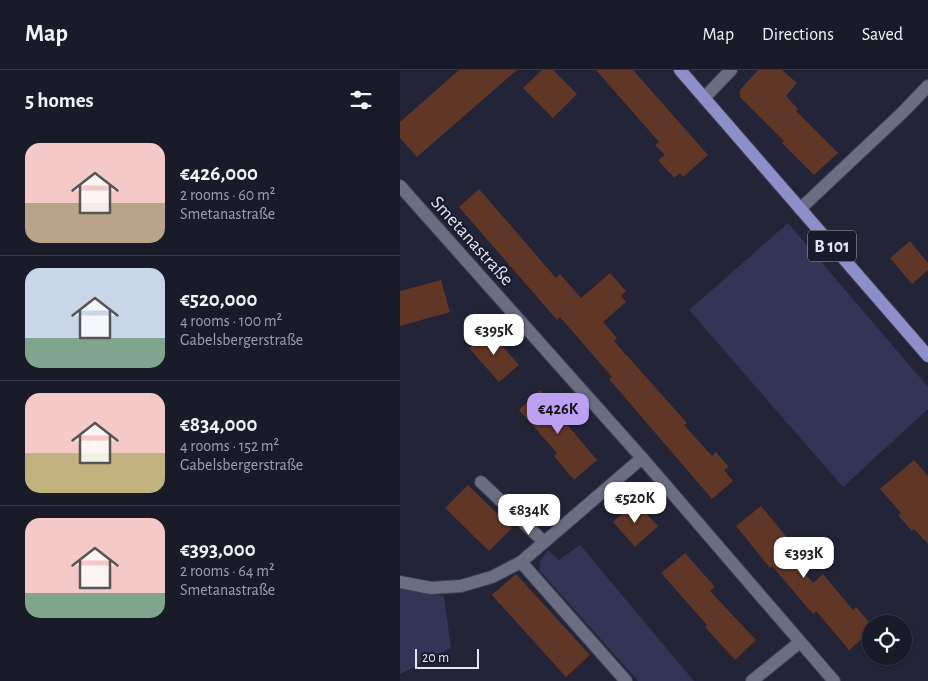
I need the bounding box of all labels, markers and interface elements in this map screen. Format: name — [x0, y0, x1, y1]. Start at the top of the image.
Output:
text: Map — [25, 22, 68, 46]
text: Map — [703, 26, 734, 44]
text: Directions — [762, 26, 834, 44]
text: Saved — [862, 26, 903, 44]
icon: filters — [347, 86, 375, 114]
text: 5 homes — [25, 90, 94, 111]
icon: home — [65, 163, 125, 223]
text: €426,000 — [180, 163, 258, 184]
text: 2 rooms · 60 m² — [180, 187, 275, 203]
street label: Smetanastraße — [427, 193, 517, 289]
text: Smetanastraße — [180, 206, 275, 222]
road number: B 101 — [808, 230, 856, 262]
icon: home — [65, 288, 125, 348]
text: €520,000 — [180, 289, 257, 310]
text: 4 rooms · 100 m² — [180, 313, 282, 329]
pin: €395K — [459, 314, 529, 356]
text: €395K — [475, 322, 513, 338]
text: Gabelsbergerstraße — [180, 332, 303, 348]
pin: €426K — [523, 392, 593, 435]
text: €426K — [538, 401, 578, 417]
icon: home — [65, 413, 125, 473]
text: €834,000 — [180, 414, 257, 435]
text: 4 rooms · 152 m² — [180, 438, 279, 454]
text: Gabelsbergerstraße — [180, 457, 303, 473]
pin: €520K — [600, 482, 670, 524]
text: €520K — [615, 490, 655, 506]
pin: €834K — [494, 494, 564, 536]
text: €834K — [509, 502, 549, 518]
pin: €393K — [769, 536, 839, 579]
icon: home — [65, 538, 125, 598]
text: €393,000 — [180, 539, 256, 560]
text: €393K — [785, 545, 823, 561]
text: 2 rooms · 64 m² — [180, 563, 275, 579]
text: Smetanastraße — [180, 582, 275, 598]
map controls — [862, 615, 912, 665]
button: locate — [862, 615, 912, 665]
scale bar — [415, 646, 479, 669]
text: 20 m — [422, 651, 449, 665]

